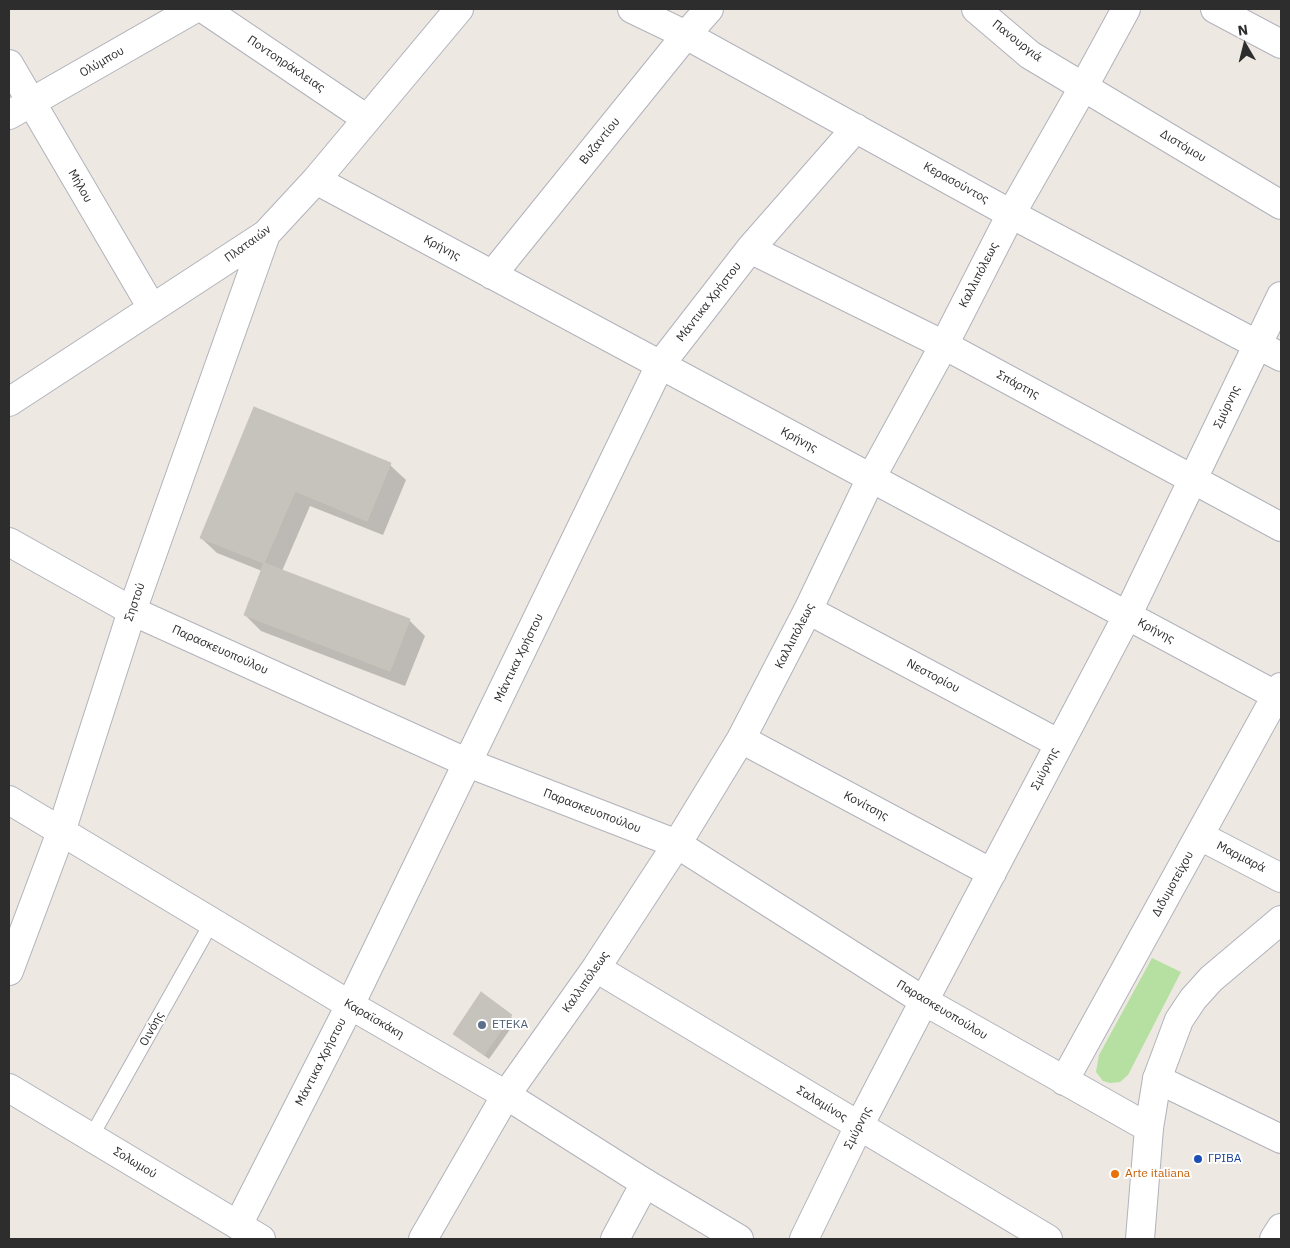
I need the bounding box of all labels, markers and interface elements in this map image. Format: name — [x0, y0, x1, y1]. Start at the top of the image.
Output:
street label: Πανουργιά — [989, 17, 1045, 65]
north arrow — [1220, 20, 1270, 70]
text: N — [1237, 21, 1249, 40]
street label: Ποντοηράκλειας — [245, 33, 327, 95]
street label: Ολύμπου — [77, 44, 127, 80]
street label: Βυζαντίου — [577, 115, 623, 167]
street label: Διστόμου — [1157, 127, 1209, 165]
street label: Κερασούντος — [921, 159, 991, 207]
street label: Μήλου — [65, 167, 95, 205]
street label: Πλαταιών — [222, 222, 274, 266]
street label: Κρήνης — [421, 232, 463, 264]
street label: Καλλιπόλεως — [956, 240, 1002, 310]
street label: Μάντικα Χρήστου — [673, 259, 745, 345]
street label: Σπάρτης — [994, 368, 1042, 402]
street label: Σμύρνης — [1211, 383, 1243, 431]
street label: Κρήνης — [778, 424, 820, 456]
street label: Σηστού — [122, 581, 148, 623]
street label: Καλλιπόλεως — [772, 601, 818, 671]
street label: Μάντικα Χρήστου — [491, 611, 547, 705]
street label: Κρήνης — [1135, 615, 1177, 647]
street label: Παρασκευοπούλου — [170, 622, 270, 678]
street label: Νεστορίου — [904, 656, 962, 696]
street label: Σμύρνης — [1028, 745, 1062, 793]
street label: Παρασκευοπούλου — [541, 786, 643, 836]
street label: Κονίτσης — [841, 788, 891, 824]
street label: Μαρμαρά — [1214, 839, 1268, 875]
street label: Διδυμοτείχου — [1149, 849, 1197, 919]
street label: Καλλιπόλεως — [560, 948, 612, 1016]
street label: Παρασκευοπούλου — [894, 977, 990, 1043]
street label: Καραϊσκάκη — [341, 996, 407, 1042]
street label: Οινόης — [137, 1009, 167, 1049]
street label: Μάντικα Χρήστου — [293, 1016, 349, 1108]
place label: ΕΤΕΚΑ — [492, 1018, 528, 1032]
marker: ΕΤΕΚΑ — [476, 1019, 488, 1031]
street label: Σαλαμίνος — [794, 1083, 850, 1125]
street label: Σμύρνης — [841, 1104, 875, 1152]
street label: Σολωμού — [111, 1144, 159, 1182]
place label: ΓΡΙΒΑ — [1208, 1152, 1241, 1166]
marker: ΓΡΙΒΑ — [1192, 1153, 1204, 1165]
place label: Arte italiana — [1125, 1167, 1190, 1181]
marker: Arte italiana — [1109, 1168, 1121, 1180]

